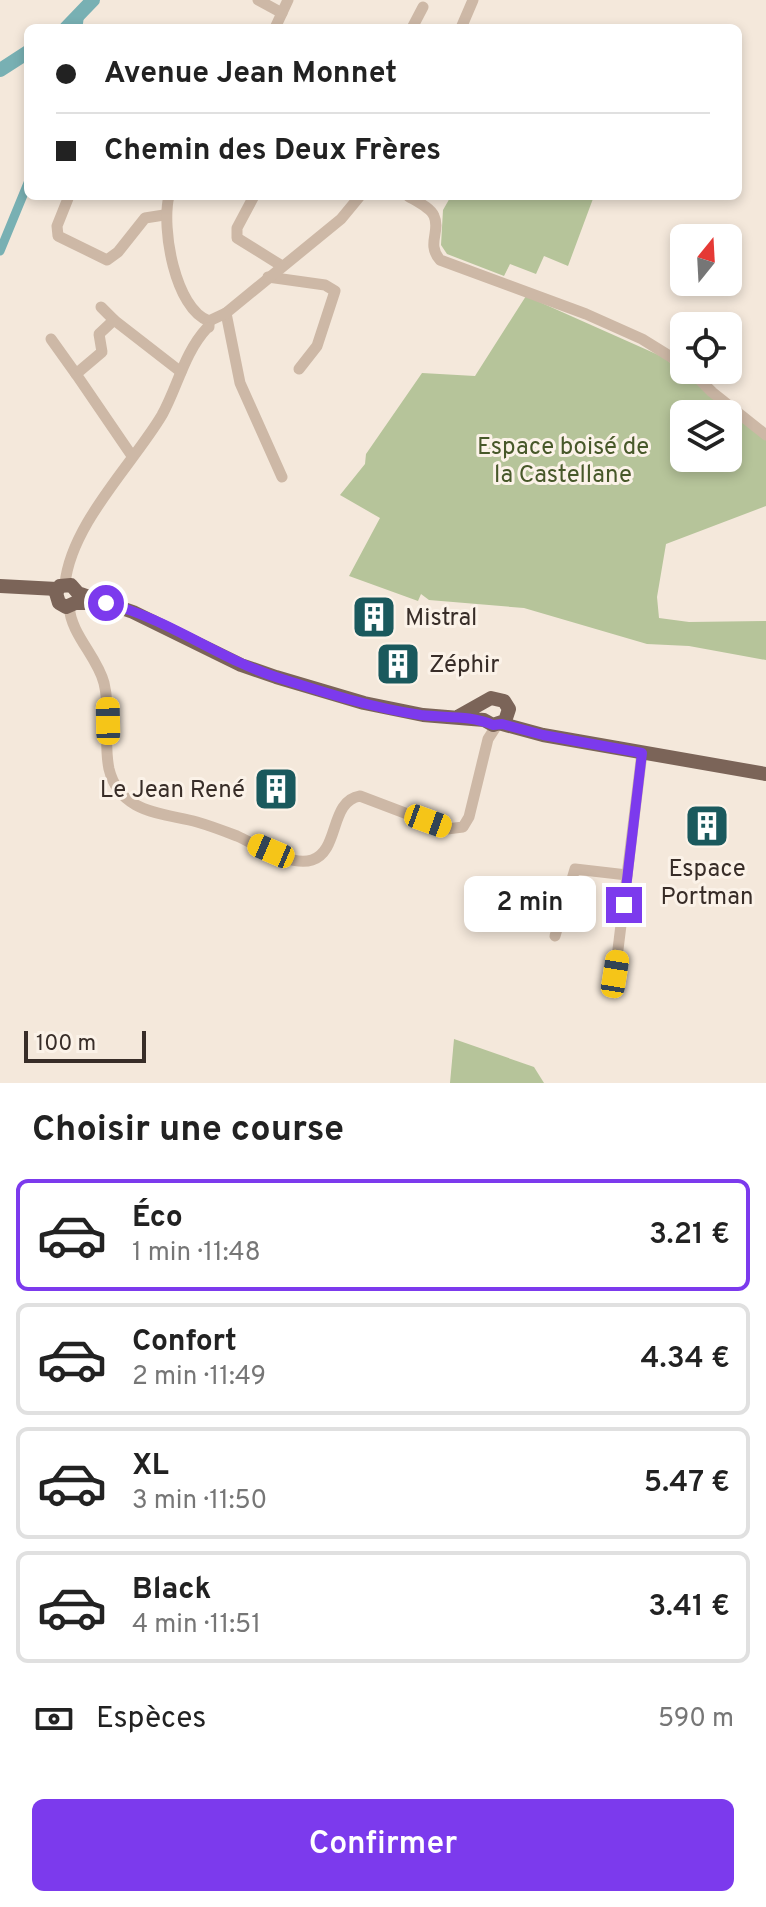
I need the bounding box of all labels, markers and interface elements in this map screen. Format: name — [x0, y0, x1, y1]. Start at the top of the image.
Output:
text: Avenue Jean Monnet — [104, 56, 397, 93]
text: Chemin des Deux Frères — [104, 133, 441, 170]
north arrow — [670, 224, 742, 296]
map controls — [670, 224, 742, 472]
button: locate — [670, 312, 742, 384]
button: layers — [670, 400, 742, 472]
park label: Espace boisé de la Castellane — [477, 433, 649, 491]
route start — [88, 585, 124, 621]
building icon: Mistral — [350, 593, 398, 641]
place label: Mistral — [405, 604, 477, 634]
building icon: Zéphir — [374, 640, 422, 688]
place label: Zéphir — [429, 651, 500, 681]
car — [96, 697, 120, 745]
building icon: Le Jean René — [252, 765, 300, 813]
place label: Le Jean René — [100, 776, 245, 806]
car — [401, 802, 455, 840]
building icon: Espace Portman — [683, 802, 731, 850]
car — [244, 831, 298, 871]
place label: Espace Portman — [660, 855, 754, 913]
callout: 2 min — [464, 877, 596, 933]
text: 2 min — [496, 887, 564, 920]
route end — [606, 887, 642, 923]
car — [599, 948, 631, 1000]
scale bar — [24, 1027, 146, 1063]
text: 100 m — [36, 1031, 96, 1058]
text: Choisir une course — [32, 1108, 344, 1154]
icon: car — [36, 1199, 108, 1271]
text: Éco — [132, 1200, 183, 1237]
text: 3.21 € — [649, 1217, 730, 1254]
text: 1 min · 11:48 — [132, 1237, 261, 1270]
icon: car — [36, 1323, 108, 1395]
text: Confort — [132, 1324, 237, 1361]
text: 4.34 € — [641, 1341, 730, 1378]
text: 2 min · 11:49 — [132, 1361, 266, 1394]
icon: car — [36, 1447, 108, 1519]
text: XL — [132, 1448, 169, 1485]
text: 5.47 € — [644, 1465, 730, 1502]
text: 3 min · 11:50 — [132, 1485, 267, 1518]
icon: car — [36, 1571, 108, 1643]
text: Black — [132, 1572, 211, 1609]
text: 3.41 € — [648, 1589, 730, 1626]
text: 4 min · 11:51 — [132, 1609, 261, 1642]
icon: cash — [32, 1697, 76, 1741]
text: Espèces — [96, 1701, 206, 1738]
text: 590 m — [658, 1703, 734, 1736]
button: Confirmer — [32, 1799, 734, 1891]

